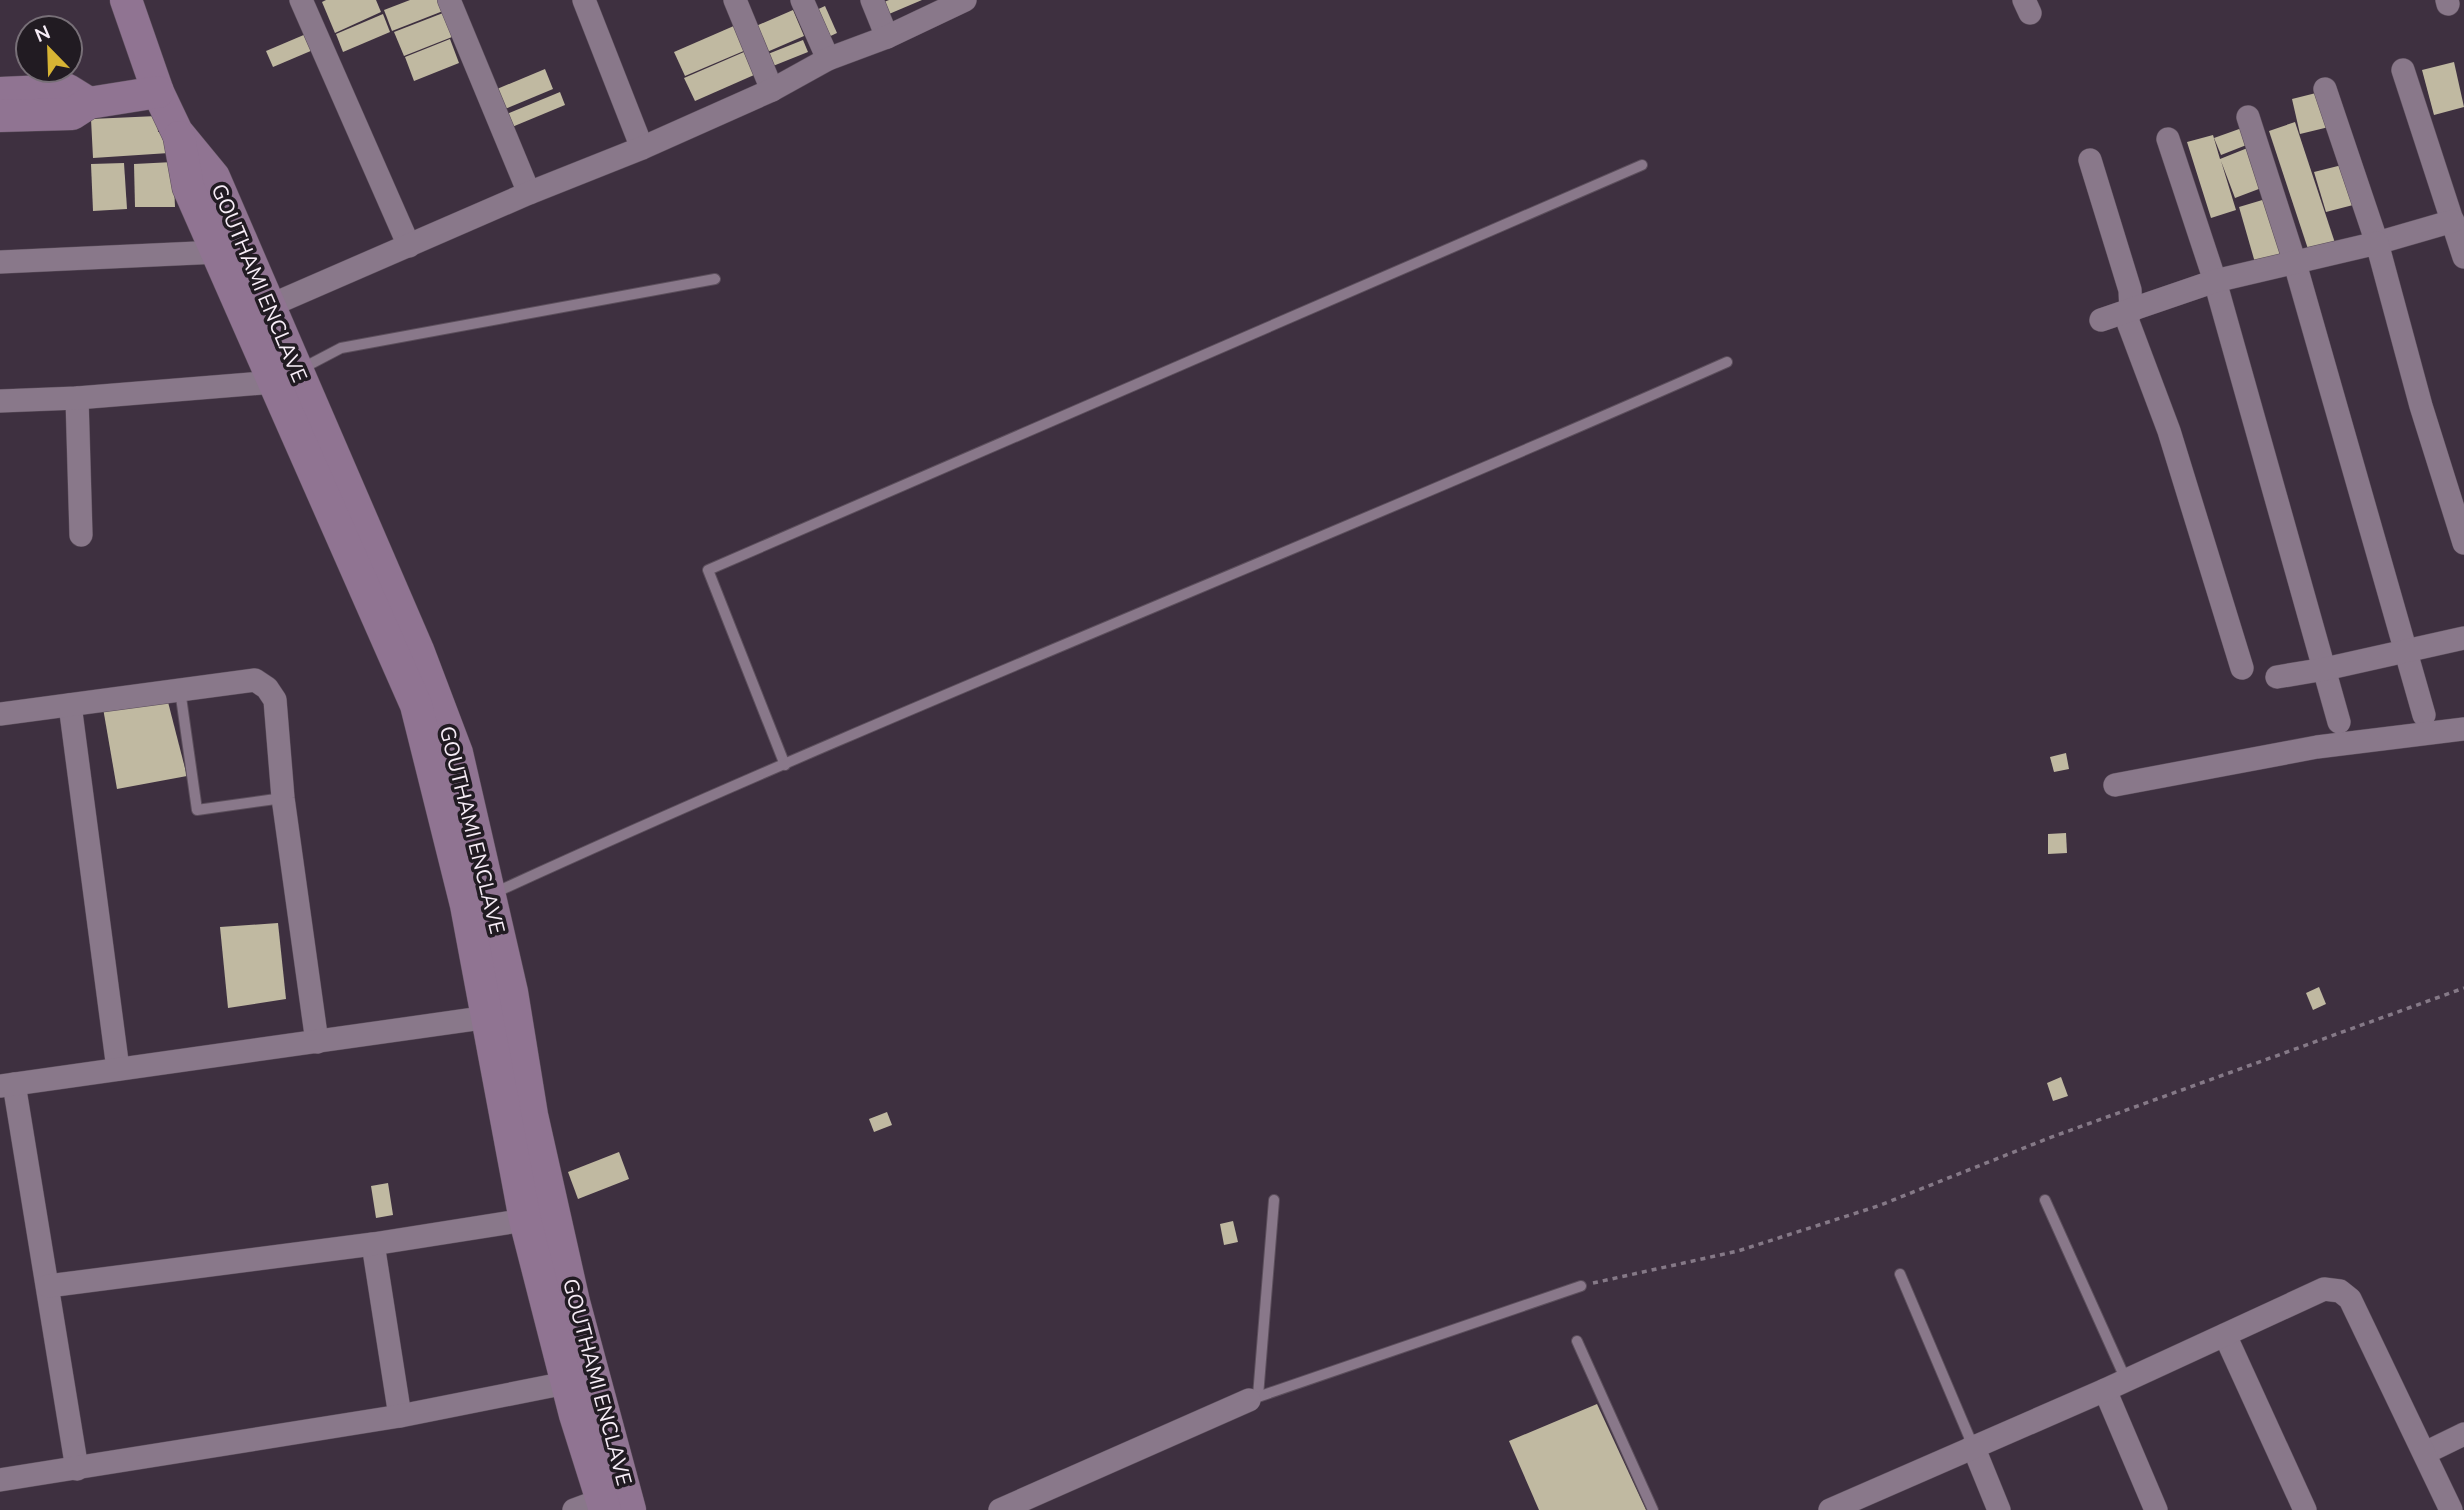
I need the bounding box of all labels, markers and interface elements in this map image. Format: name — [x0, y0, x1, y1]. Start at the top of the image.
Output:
north arrow — [14, 14, 84, 84]
text: N — [31, 20, 54, 49]
street label: GOUTHAMI ENCLAVE — [204, 179, 314, 387]
street label: GOUTHAMI ENCLAVE — [433, 723, 511, 937]
street label: GOUTHAMI ENCLAVE — [556, 1275, 638, 1489]

